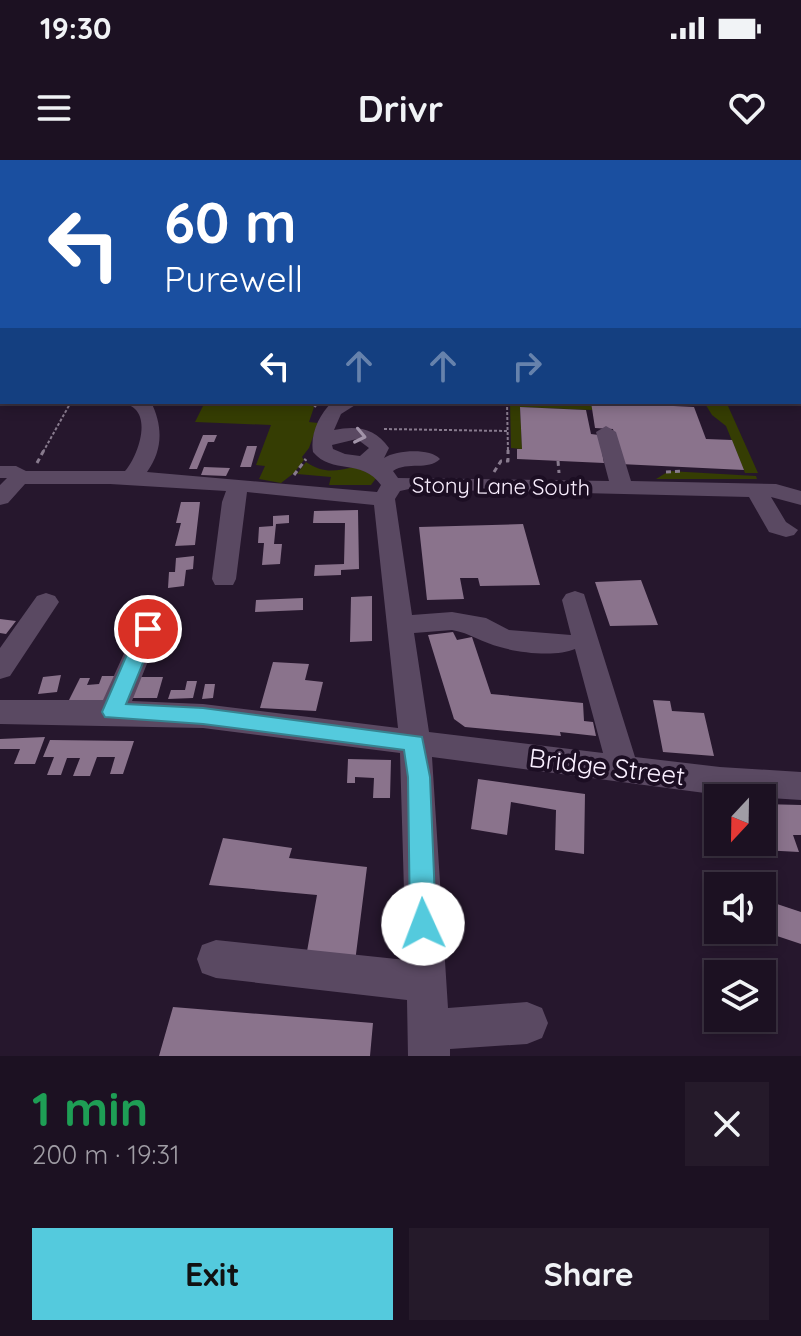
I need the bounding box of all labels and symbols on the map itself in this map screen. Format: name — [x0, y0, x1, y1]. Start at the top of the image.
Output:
one-way arrow — [353, 427, 366, 444]
street label: Stony Lane South — [412, 470, 590, 502]
pin — [114, 595, 182, 663]
street label: Bridge Street — [527, 741, 687, 792]
north arrow — [704, 784, 776, 856]
position arrow — [381, 882, 465, 966]

